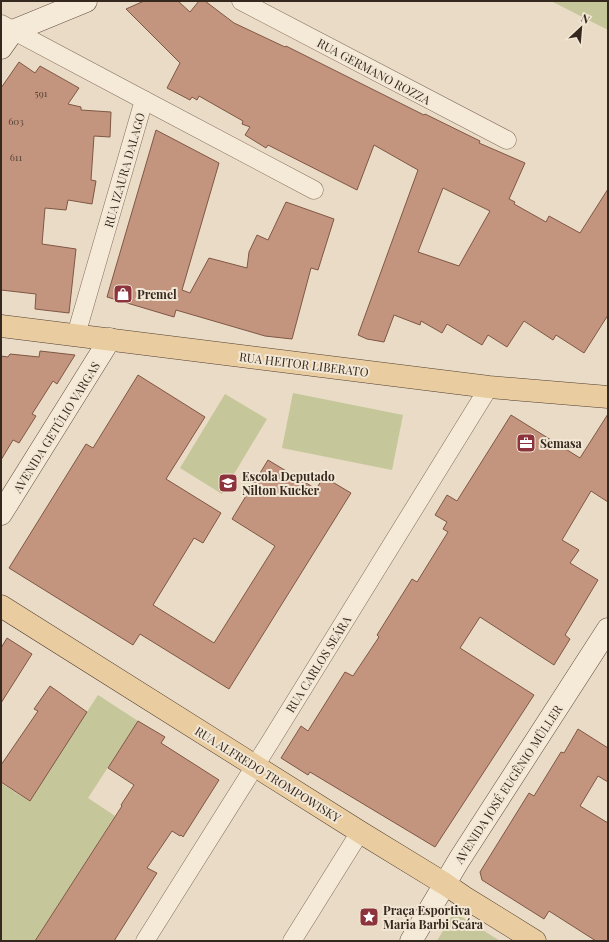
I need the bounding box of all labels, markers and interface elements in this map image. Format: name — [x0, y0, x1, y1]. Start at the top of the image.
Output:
north arrow — [561, 8, 601, 48]
text: N — [579, 10, 593, 27]
street label: RUA GERMANO ROZZA — [315, 34, 434, 108]
house number: 591 — [35, 86, 48, 100]
street label: RUA IZAURA DALAGO — [100, 111, 148, 229]
house number: 603 — [8, 114, 24, 128]
house number: 611 — [10, 150, 23, 164]
shop icon: Premel — [112, 283, 134, 305]
place label: Premel — [137, 286, 177, 302]
street label: RUA HEITOR LIBERATO — [238, 348, 370, 380]
street label: AVENIDA GETÚLIO VARGAS — [9, 358, 103, 496]
office icon: Semasa — [515, 432, 537, 454]
place label: Semasa — [540, 435, 583, 451]
place label: Escola Deputado Nilton Kucker — [242, 468, 335, 498]
school or university icon: Escola Deputado Nilton Kucker — [217, 472, 239, 494]
street label: RUA CARLOS SEÁRA — [282, 612, 355, 715]
street label: AVENIDA JOSÉ EUGÊNIO MÜLLER — [450, 701, 566, 867]
street label: RUA ALFREDO TROMPOWISKY — [192, 722, 345, 826]
place label: Praça Esportiva Maria Barbi Seára — [383, 902, 484, 932]
place icon: Praça Esportiva Maria Barbi Seára — [358, 906, 380, 928]

